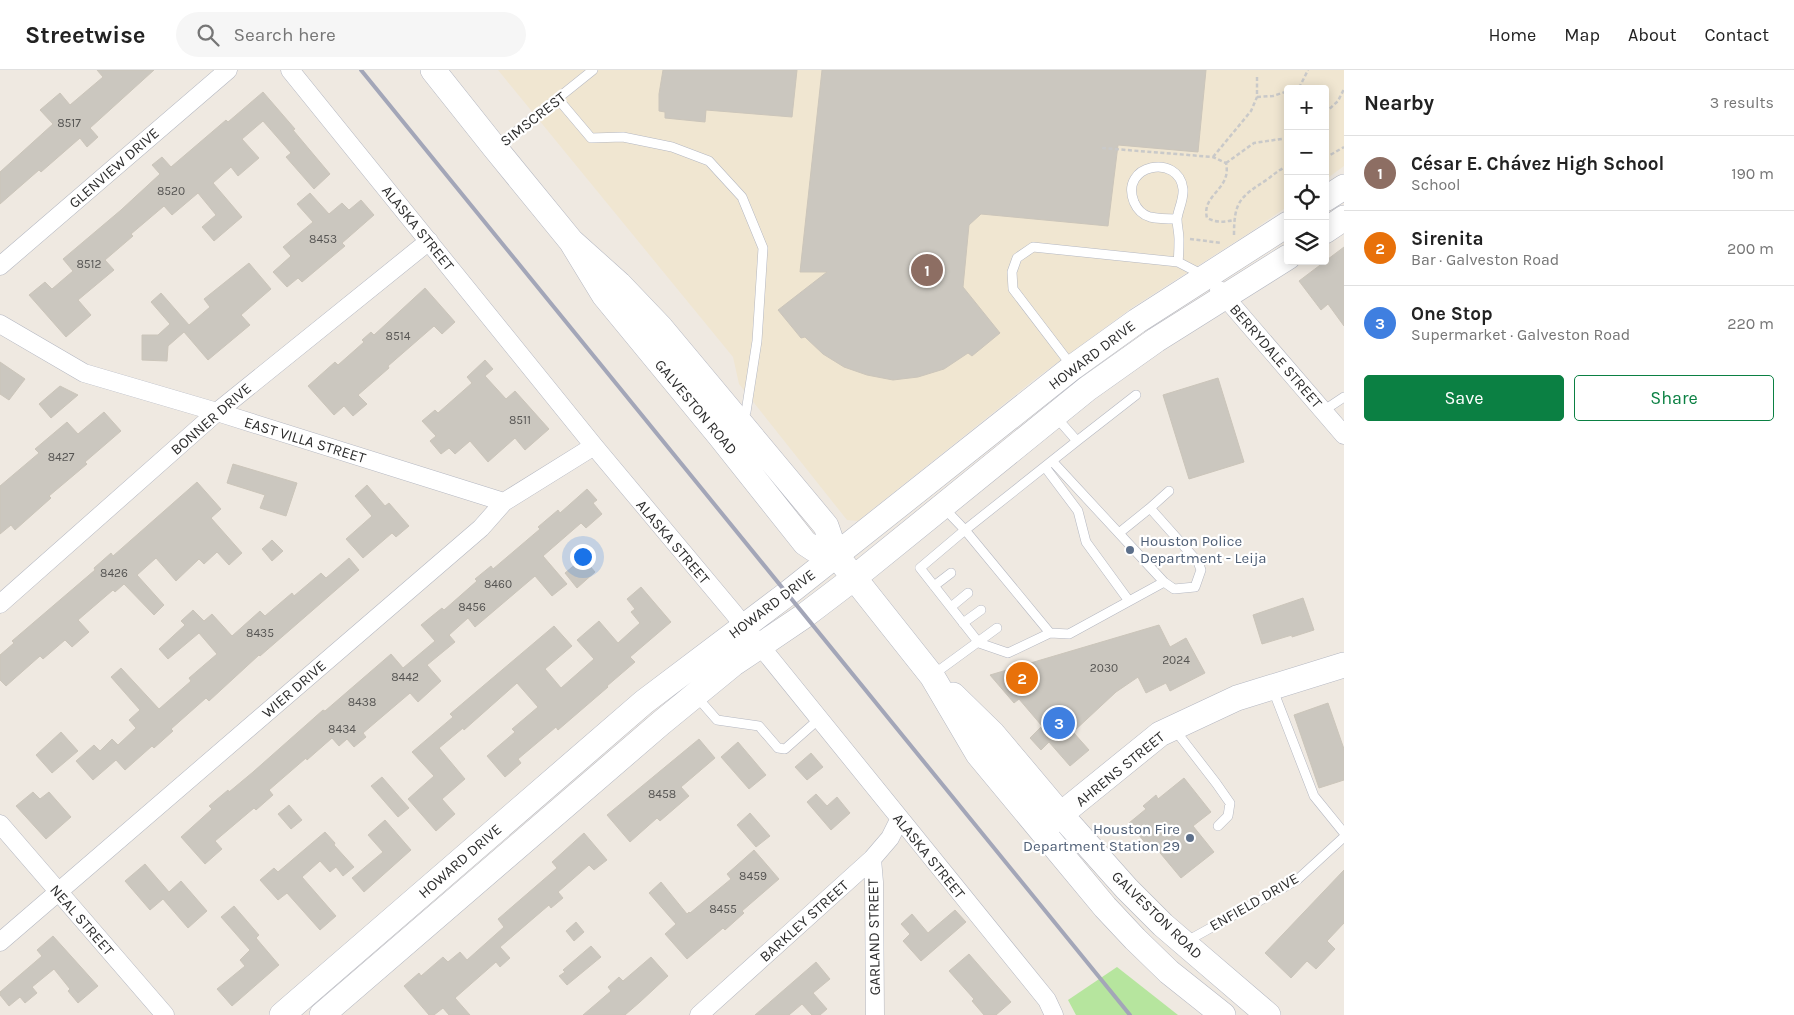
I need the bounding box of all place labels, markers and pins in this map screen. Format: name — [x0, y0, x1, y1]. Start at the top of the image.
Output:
pin: 1 — [911, 251, 943, 289]
place label: Houston Police Department - Leija — [1140, 532, 1267, 567]
marker: Houston Police Department - Leija — [1124, 544, 1136, 556]
pin: 2 — [1006, 659, 1038, 697]
pin: 3 — [1043, 704, 1075, 742]
place label: Houston Fire Department Station 29 — [1023, 820, 1180, 855]
marker: Houston Fire Department Station 29 — [1184, 832, 1196, 844]

